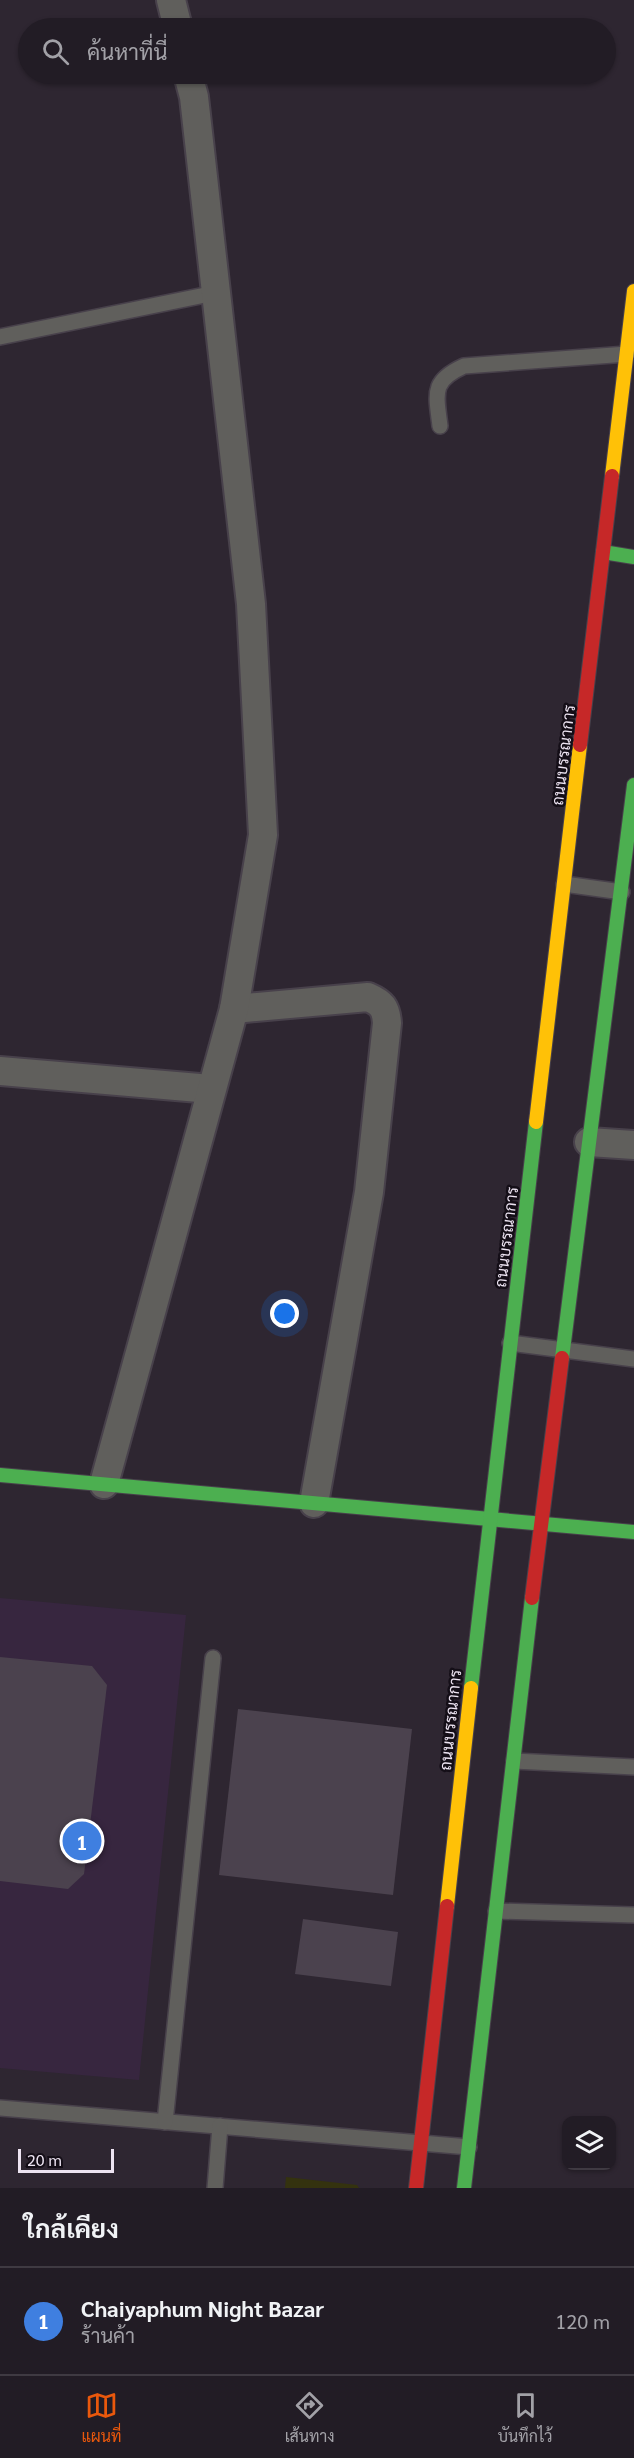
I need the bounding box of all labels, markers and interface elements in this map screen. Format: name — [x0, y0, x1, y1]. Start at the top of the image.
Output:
search box — [18, 18, 616, 84]
icon: search — [39, 35, 72, 68]
text: ค้นหาที่นี่ — [87, 37, 167, 65]
street label: ถนนบรรณาการ — [546, 703, 579, 806]
street label: ถนนบรรณาการ — [489, 1185, 522, 1288]
your location — [270, 1299, 299, 1328]
street label: ถนนบรรณาการ — [434, 1668, 465, 1771]
pin: 1 — [62, 1818, 101, 1864]
map controls — [562, 2116, 616, 2170]
button: layers — [562, 2116, 616, 2170]
scale bar — [18, 2146, 114, 2174]
text: 20 m — [27, 2149, 62, 2170]
text: ใกล้เคียง — [24, 2210, 119, 2244]
text: Chaiyaphum Night Bazar — [81, 2294, 324, 2322]
text: 1 — [38, 2308, 49, 2334]
text: 120 m — [555, 2308, 610, 2334]
text: ร้านค้า — [81, 2322, 135, 2348]
tab: แผนที่ — [82, 2389, 121, 2446]
tab: เส้นทาง — [285, 2389, 335, 2446]
tab: บันทึกไว้ — [498, 2389, 552, 2446]

